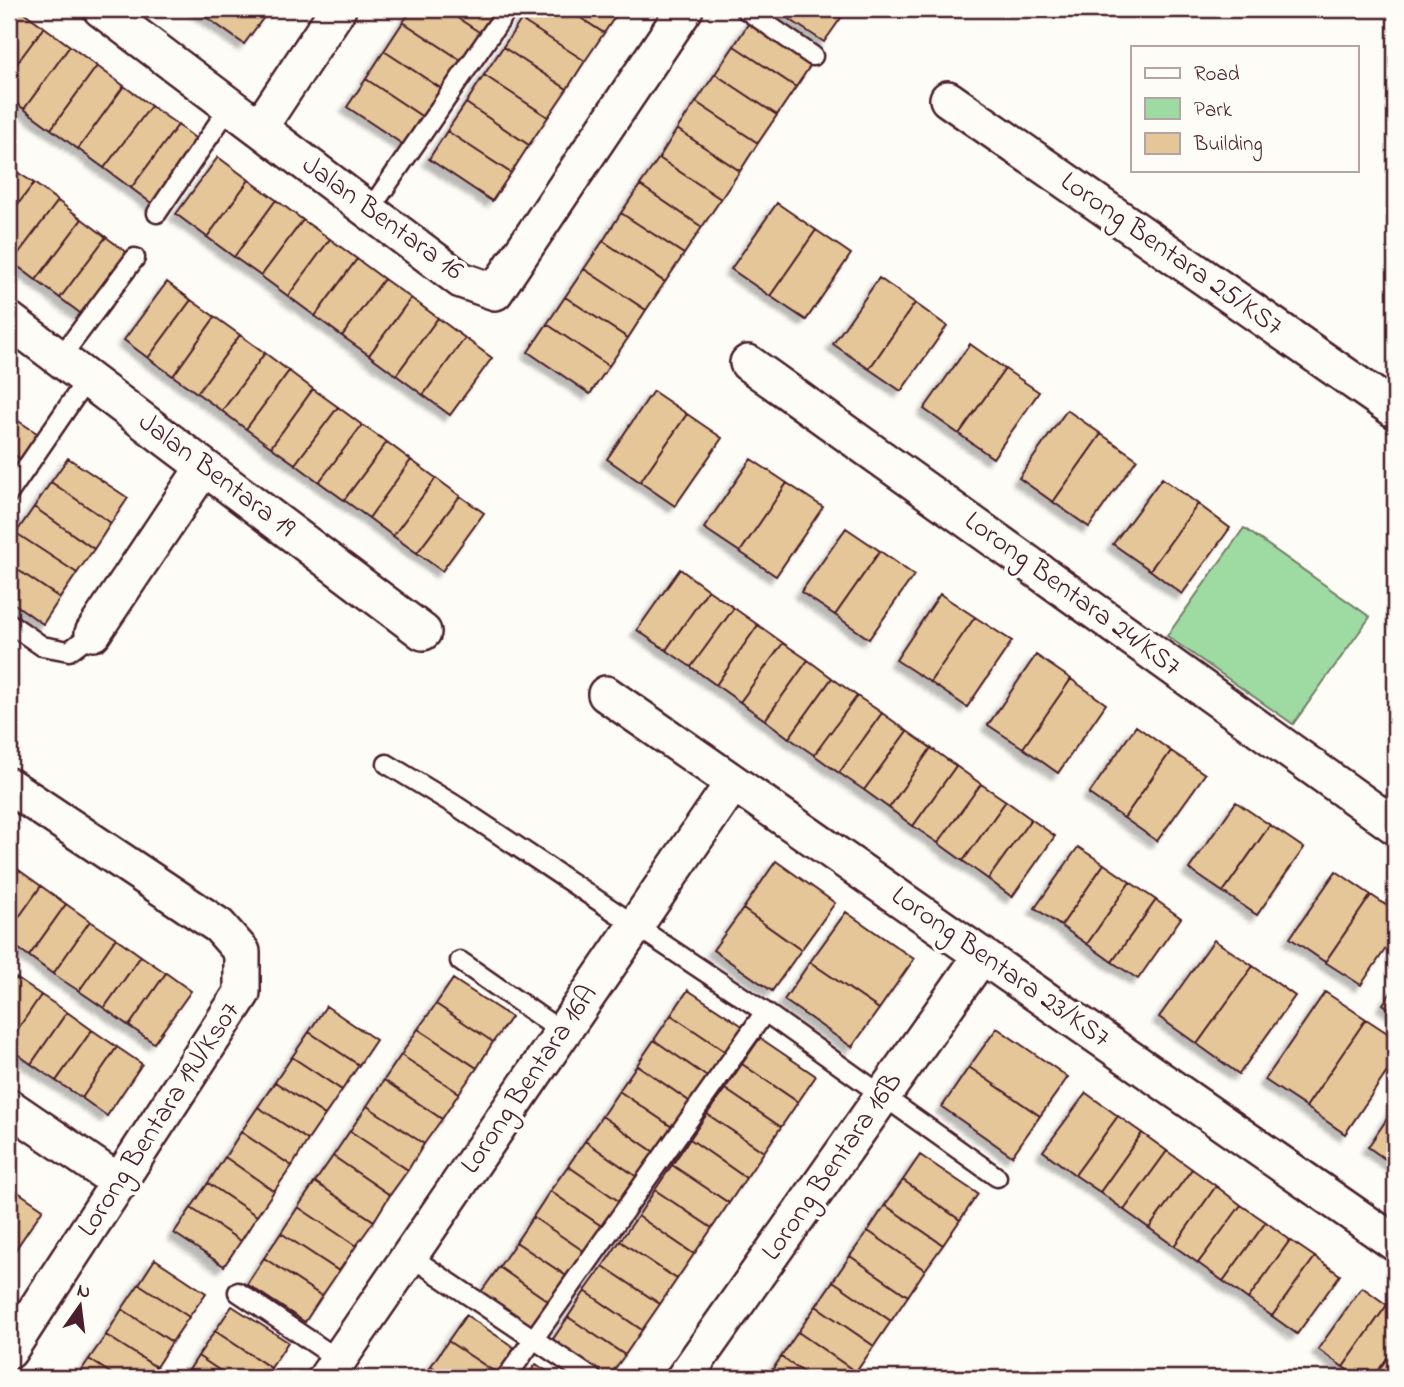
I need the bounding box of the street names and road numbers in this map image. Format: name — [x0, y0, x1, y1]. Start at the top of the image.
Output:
street label: Jalan Bentara 16 — [293, 146, 471, 292]
street label: Lorong Bentara 25/KS7 — [1051, 163, 1291, 348]
street label: Jalan Bentara 19 — [129, 403, 304, 549]
street label: Lorong Bentara 24/KS7 — [955, 502, 1189, 688]
street label: Lorong Bentara 23/KS7 — [882, 877, 1118, 1059]
street label: Lorong Bentara 16A — [451, 977, 609, 1183]
street label: Lorong Bentara 19J/Ks07 — [68, 994, 252, 1246]
street label: Lorong Bentara 16B — [752, 1064, 914, 1270]

